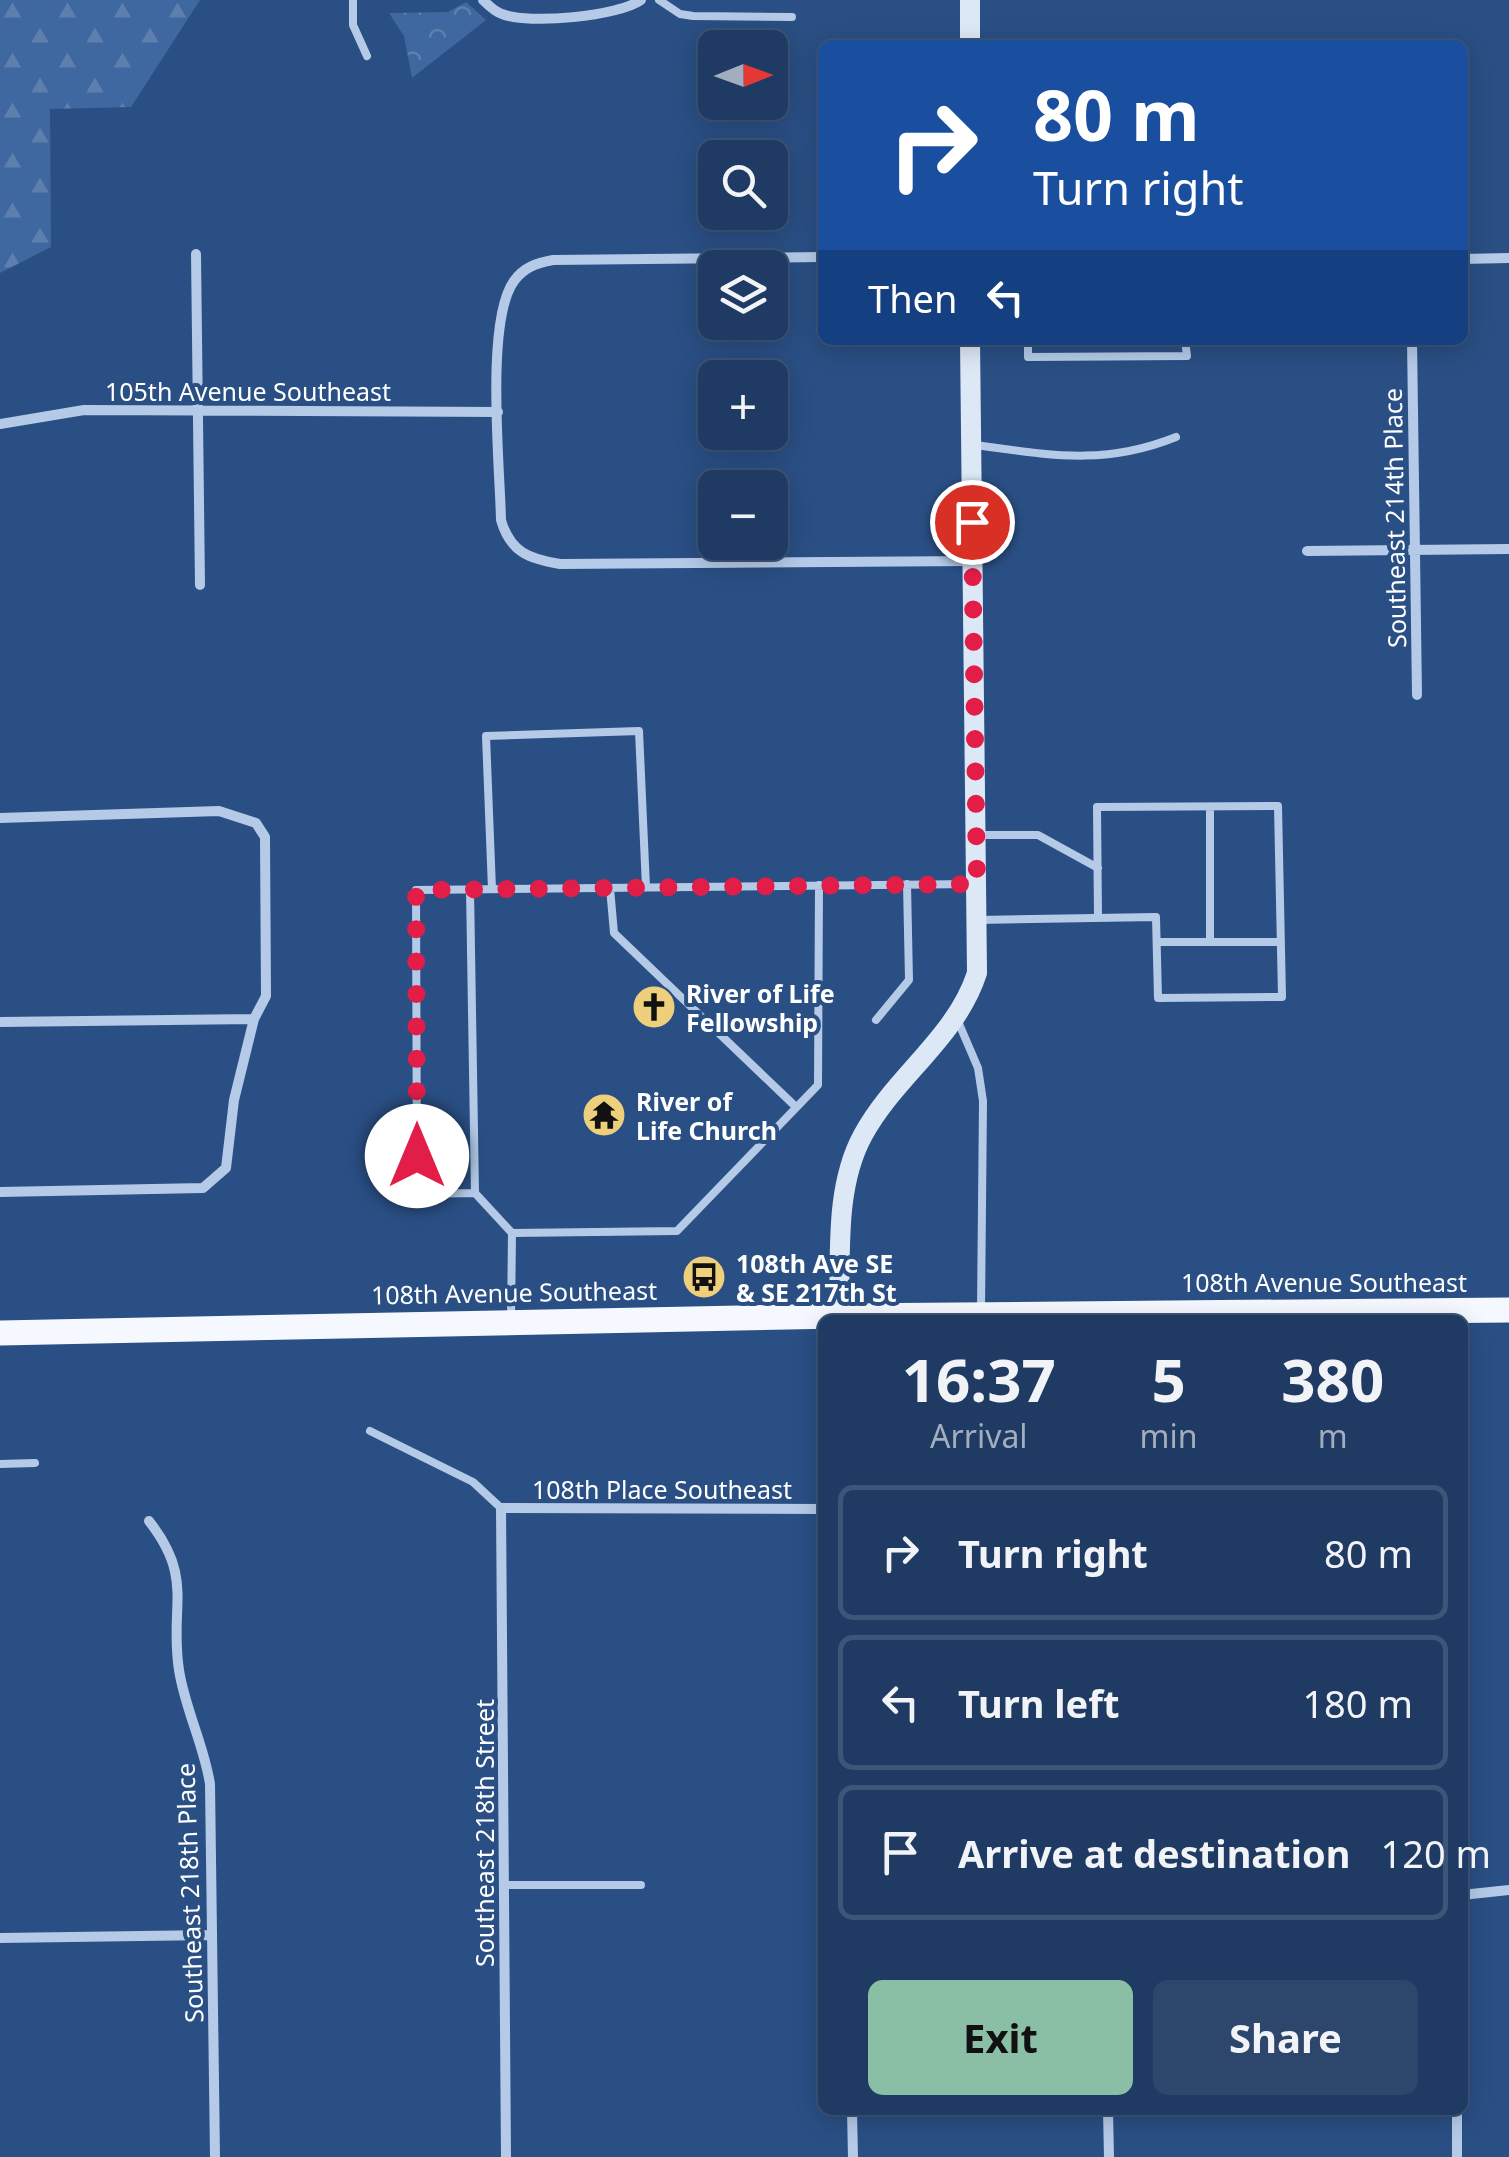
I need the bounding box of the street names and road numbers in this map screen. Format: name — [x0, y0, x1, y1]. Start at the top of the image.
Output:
street label: 105th Avenue Southeast — [105, 374, 391, 408]
street label: Southeast 214th Place — [1375, 388, 1413, 648]
street label: 108th Avenue Southeast — [1181, 1265, 1467, 1299]
street label: 108th Avenue Southeast — [371, 1273, 657, 1311]
street label: 108th Place Southeast — [532, 1472, 792, 1506]
street label: Southeast 218th Street — [467, 1699, 501, 1967]
street label: Southeast 218th Place — [167, 1762, 211, 2024]

